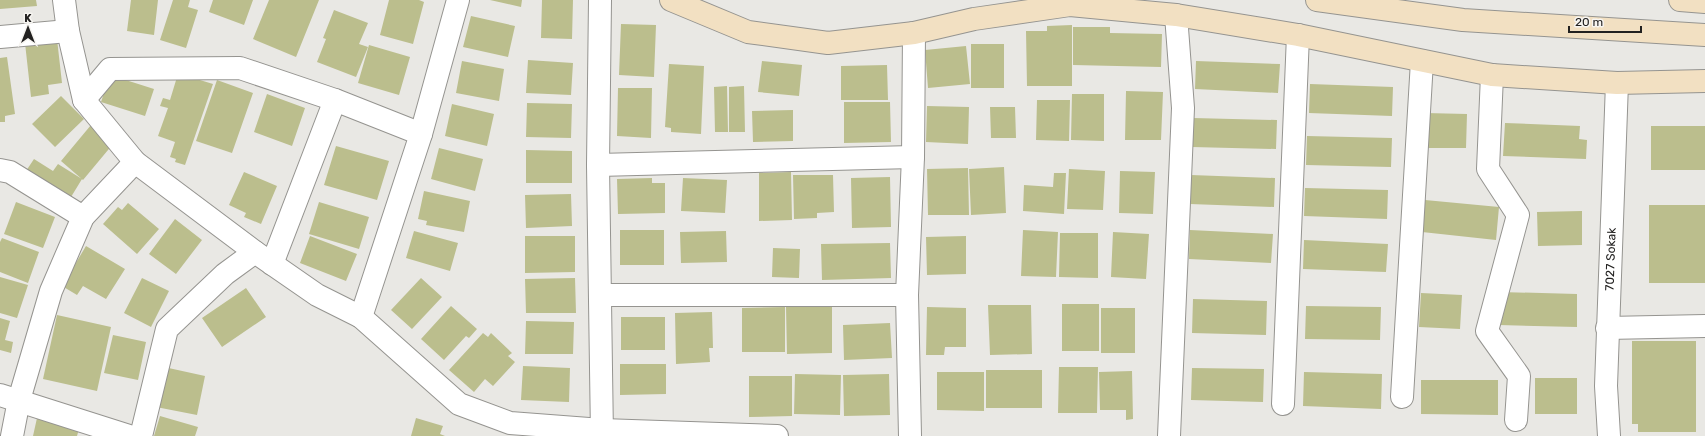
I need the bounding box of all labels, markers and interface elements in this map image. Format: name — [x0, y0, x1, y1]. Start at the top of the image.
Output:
north arrow — [8, 8, 48, 48]
scale bar — [1569, 8, 1641, 34]
text: K — [24, 12, 32, 25]
text: 20 m — [1575, 15, 1603, 29]
street label: 7027 Sokak — [1602, 227, 1619, 291]

